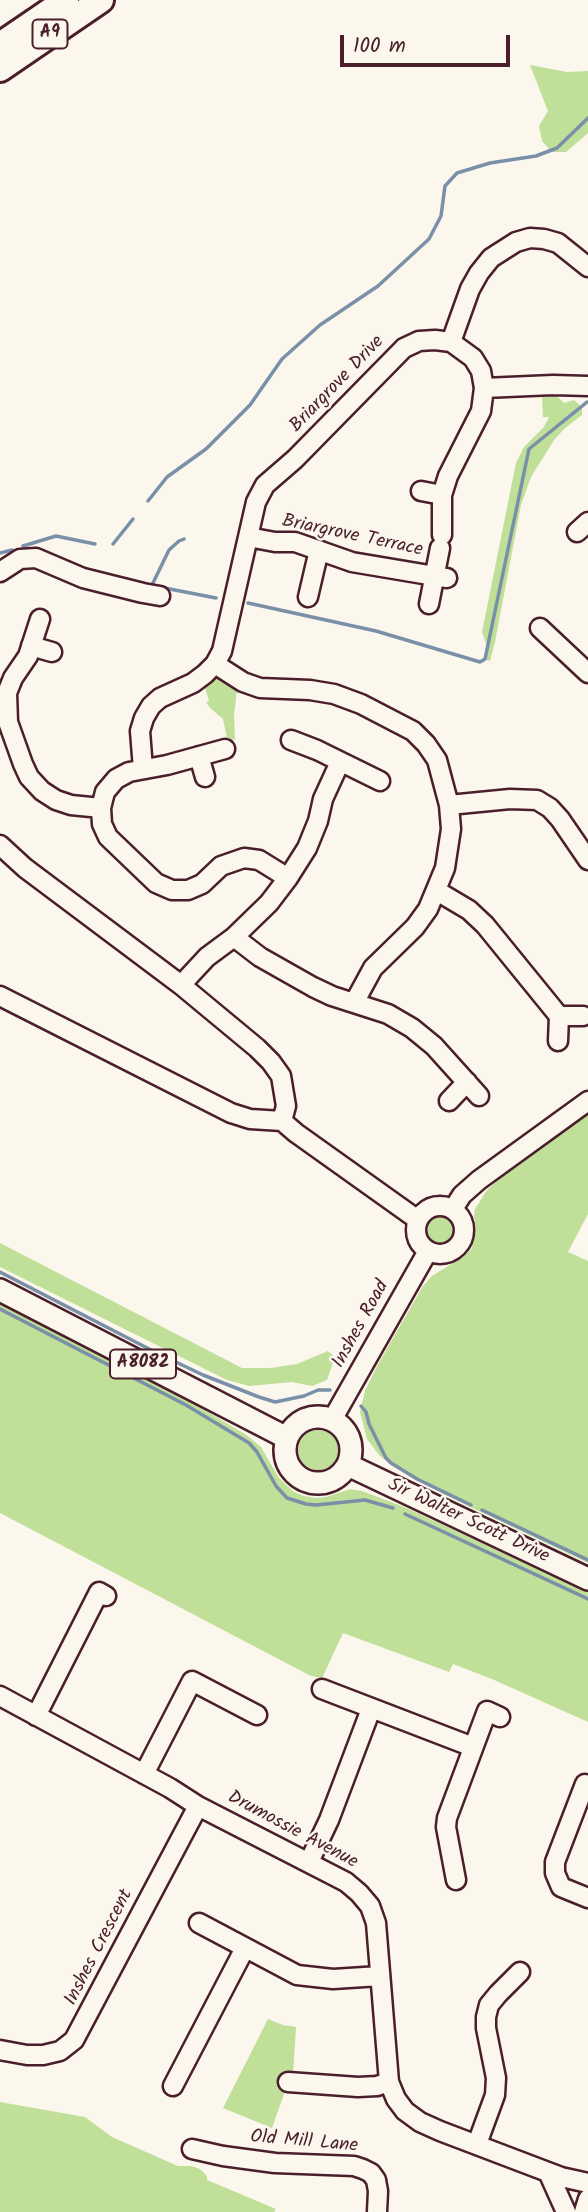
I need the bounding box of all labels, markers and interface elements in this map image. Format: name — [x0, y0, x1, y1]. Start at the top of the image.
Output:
road number: A9 — [32, 19, 68, 48]
scale bar — [343, 21, 513, 65]
text: 100 m — [353, 30, 406, 63]
street label: Briargrove Drive — [286, 332, 390, 438]
street label: Briargrove Terrace — [279, 511, 425, 563]
street label: Inshes Road — [329, 1277, 395, 1373]
road number: A8082 — [110, 1350, 176, 1378]
street label: Sir Walter Scott Drive — [383, 1475, 553, 1569]
street label: Drumossie Avenue — [223, 1787, 361, 1875]
street label: Inshes Crescent — [61, 1886, 139, 2010]
street label: Old Mill Lane — [249, 2127, 359, 2159]

